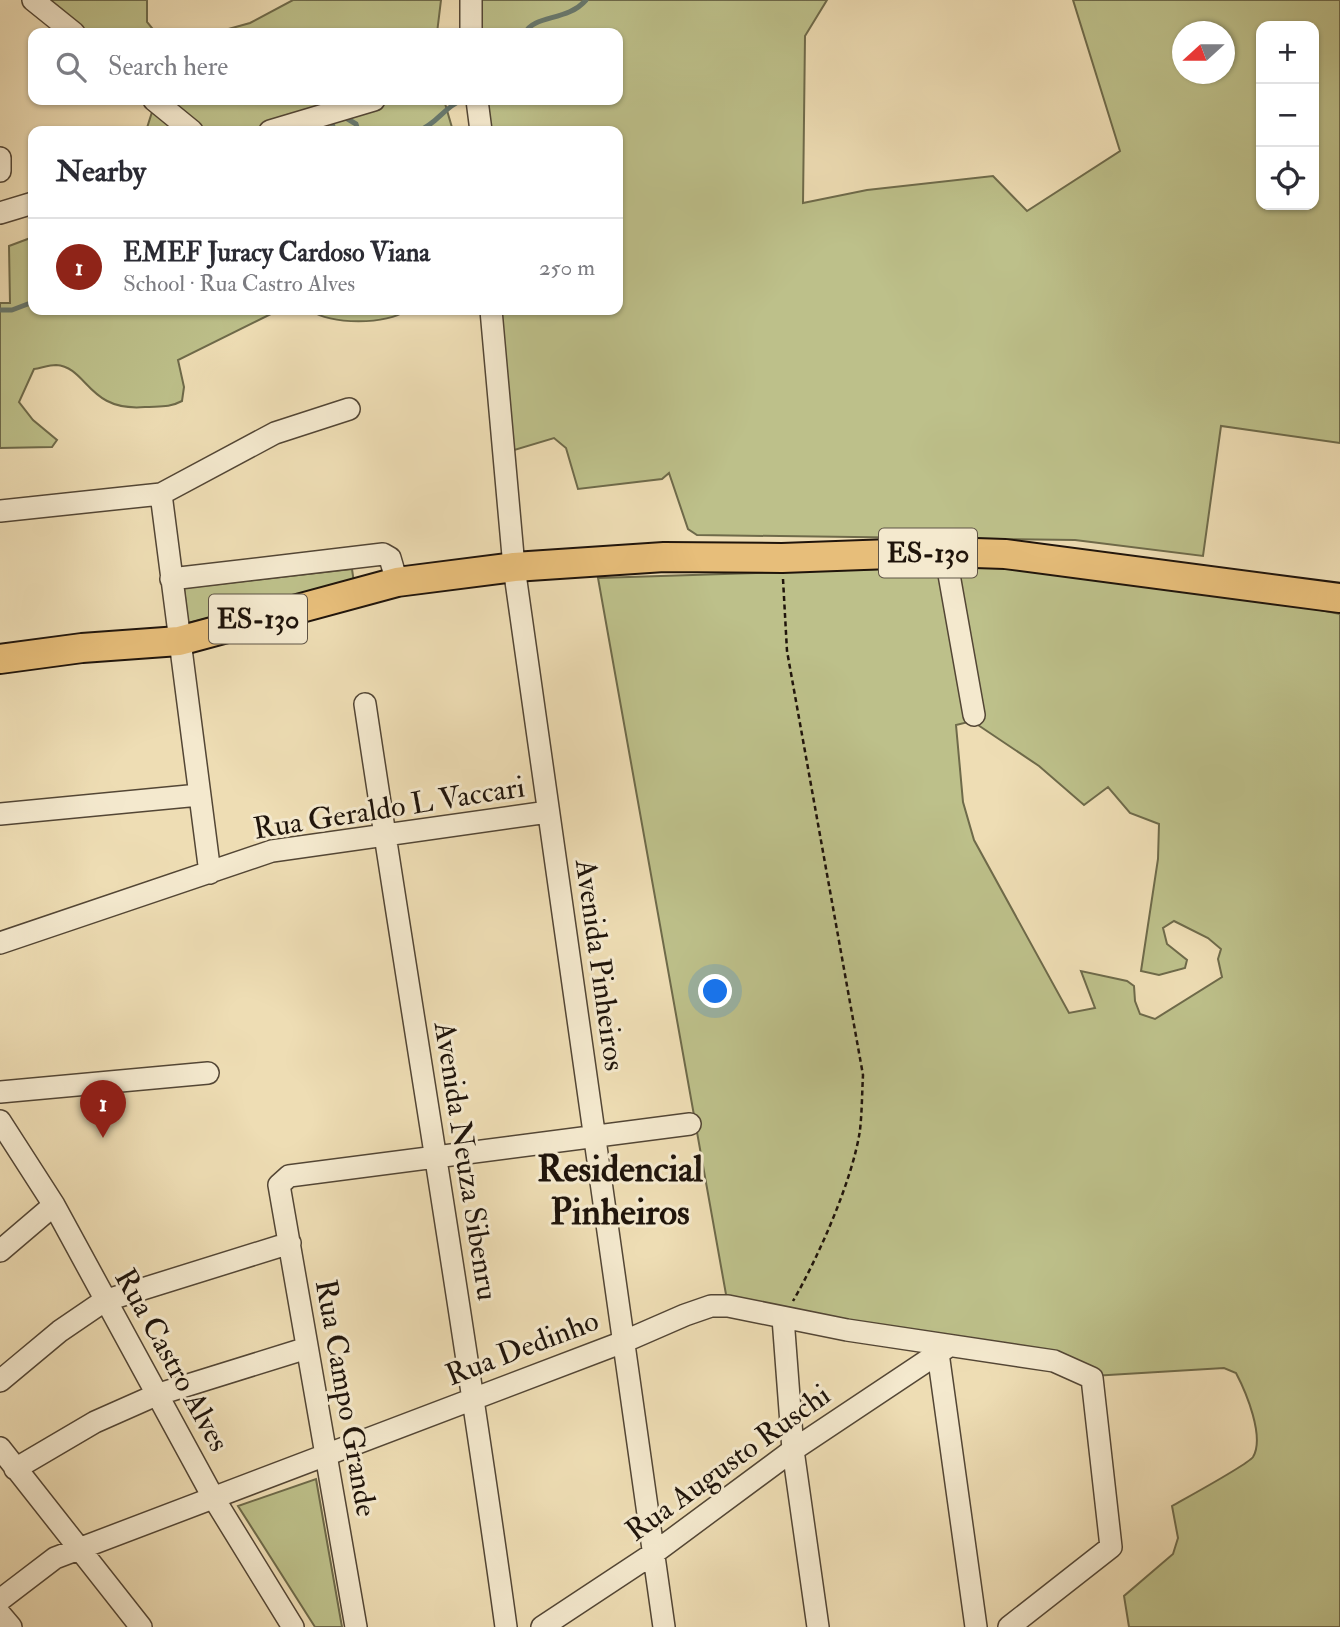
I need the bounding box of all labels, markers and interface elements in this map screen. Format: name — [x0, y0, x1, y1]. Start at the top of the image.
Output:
north arrow — [1172, 21, 1235, 84]
map controls — [1256, 21, 1319, 210]
button: + — [1256, 21, 1319, 84]
search box — [28, 28, 623, 105]
icon: search — [52, 48, 90, 86]
text: Search here — [108, 51, 228, 83]
button: − — [1256, 84, 1319, 147]
button: locate — [1256, 147, 1319, 210]
text: Nearby — [56, 153, 146, 190]
text: EMEF Juracy Cardoso Viana — [123, 237, 430, 269]
text: 1 — [75, 253, 83, 282]
text: 250 m — [539, 253, 595, 282]
text: School · Rua Castro Alves — [123, 269, 355, 298]
road number: ES-130 — [879, 528, 977, 578]
road number: ES-130 — [209, 594, 307, 644]
street label: Rua Geraldo L Vaccari — [251, 768, 527, 848]
street label: Avenida Pinheiros — [567, 856, 633, 1073]
your location — [698, 974, 732, 1008]
street label: Avenida Neuza Sibenru — [426, 1018, 506, 1303]
pin: 1 — [80, 1080, 126, 1138]
district label: Residencial Pinheiros — [537, 1146, 704, 1236]
street label: Rua Castro Alves — [106, 1262, 238, 1458]
street label: Rua Campo Grande — [307, 1277, 385, 1519]
street label: Rua Dedinho — [440, 1302, 604, 1394]
street label: Rua Augusto Ruschi — [619, 1376, 838, 1550]

